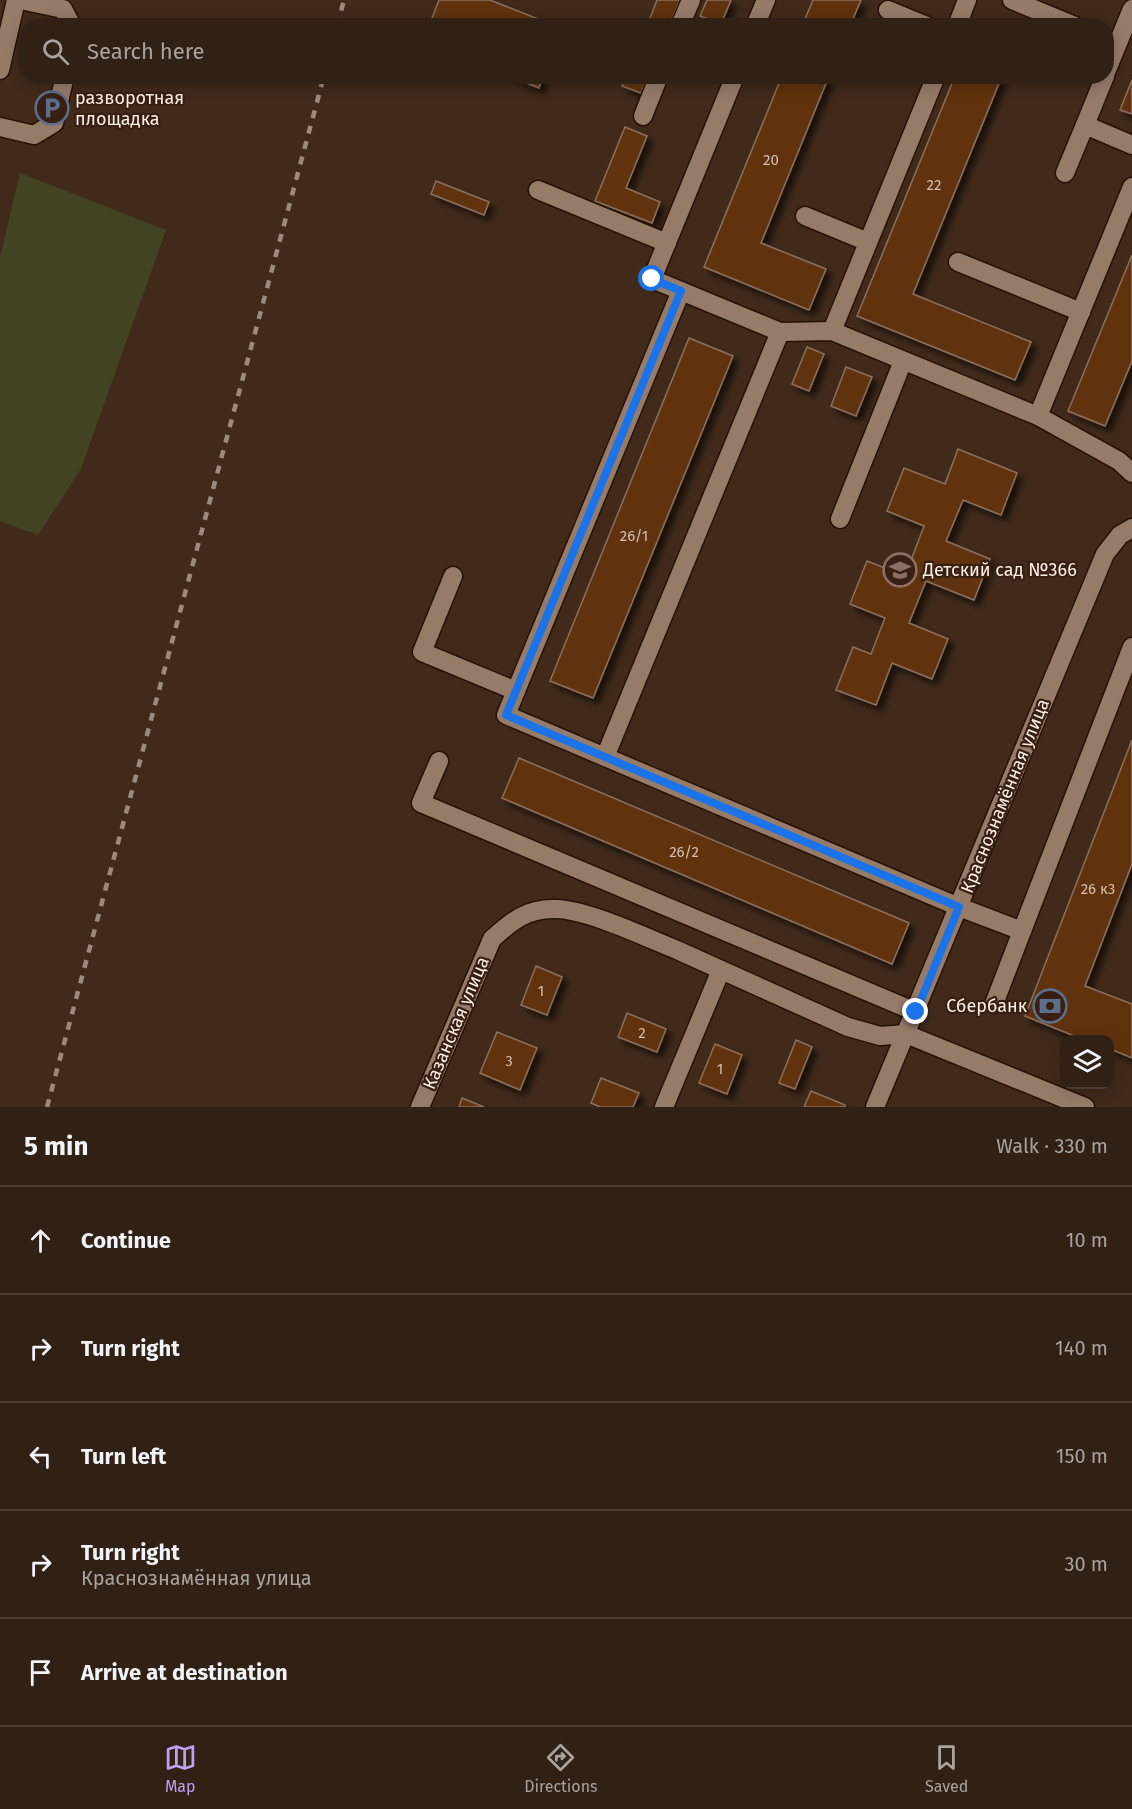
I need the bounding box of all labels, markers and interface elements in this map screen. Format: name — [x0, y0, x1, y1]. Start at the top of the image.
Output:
search box — [18, 18, 1114, 84]
icon: search — [39, 35, 72, 68]
text: Search here — [87, 38, 205, 65]
place label: разворотная площадка — [75, 87, 184, 130]
parking icon: разворотная площадка — [34, 90, 70, 126]
house number: 20 — [763, 151, 779, 169]
house number: 22 — [927, 176, 941, 194]
route start — [638, 265, 664, 291]
house number: 26/1 — [620, 527, 648, 545]
school or university icon: Детский сад №366 — [882, 552, 918, 588]
place label: Детский сад №366 — [922, 559, 1077, 581]
street label: Краснознамённая улица — [956, 696, 1054, 896]
house number: 26/2 — [669, 843, 699, 861]
house number: 26 к3 — [1081, 880, 1115, 898]
street label: Казанская улица — [418, 953, 494, 1093]
house number: 1 — [538, 982, 544, 1000]
bank icon: Сбербанк — [1032, 988, 1068, 1024]
place label: Сбербанк — [946, 995, 1028, 1017]
route end — [902, 998, 928, 1024]
house number: 2 — [638, 1024, 646, 1042]
map controls — [1060, 1035, 1114, 1089]
button: layers — [1060, 1035, 1114, 1089]
house number: 3 — [505, 1052, 513, 1070]
house number: 1 — [717, 1060, 723, 1078]
text: 5 min — [24, 1131, 88, 1162]
text: Walk · 330 m — [996, 1134, 1108, 1158]
icon: ahead — [24, 1224, 57, 1257]
text: Continue — [81, 1227, 171, 1254]
text: 10 m — [1066, 1228, 1108, 1252]
icon: right — [24, 1332, 57, 1365]
text: Turn right — [81, 1335, 180, 1362]
text: 140 m — [1055, 1336, 1108, 1360]
icon: left — [24, 1440, 57, 1473]
text: Turn left — [81, 1443, 166, 1470]
text: 150 m — [1056, 1444, 1108, 1468]
text: Turn right — [81, 1539, 180, 1566]
icon: right — [24, 1548, 57, 1581]
text: 30 m — [1064, 1552, 1108, 1576]
text: Краснознамённая улица — [81, 1566, 312, 1590]
icon: arrive — [24, 1656, 57, 1689]
text: Arrive at destination — [81, 1659, 288, 1686]
tab: Map — [164, 1741, 197, 1796]
tab: Directions — [524, 1741, 598, 1796]
tab: Saved — [925, 1741, 968, 1796]

